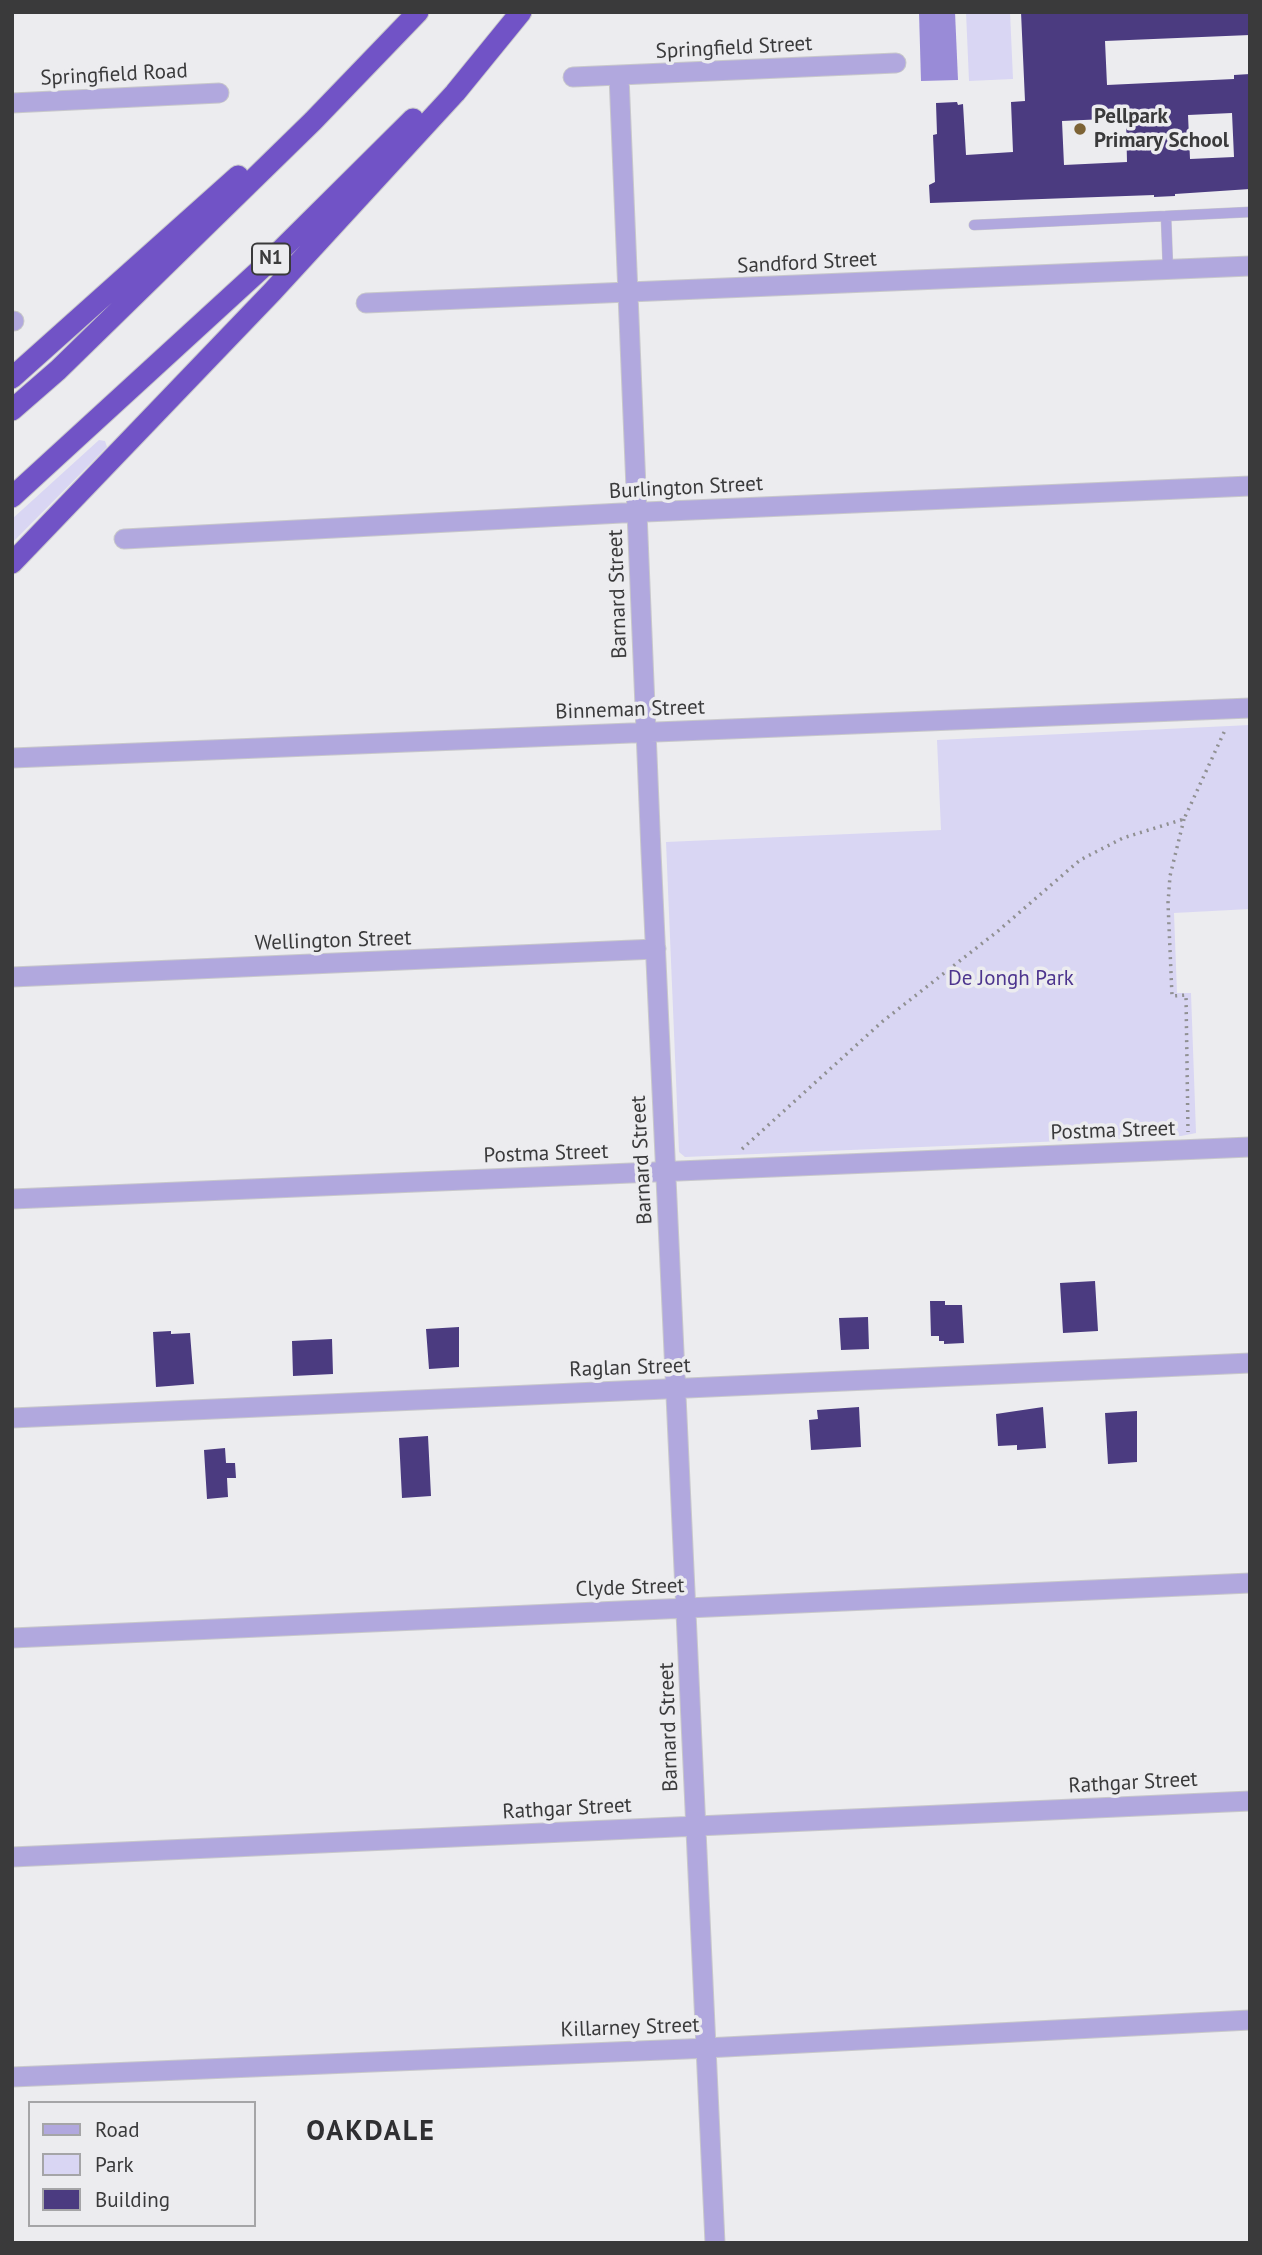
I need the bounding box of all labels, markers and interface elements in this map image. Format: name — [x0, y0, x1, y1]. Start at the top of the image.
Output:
street label: Springfield Street — [655, 31, 813, 65]
street label: Springfield Road — [40, 59, 188, 91]
place label: Pellpark Primary School — [1094, 104, 1229, 154]
marker: Pellpark Primary School — [1072, 121, 1088, 137]
road number: N1 — [252, 244, 290, 274]
street label: Sandford Street — [737, 247, 877, 279]
street label: Burlington Street — [608, 471, 764, 505]
street label: Barnard Street — [603, 529, 633, 659]
street label: Binneman Street — [555, 695, 705, 725]
street label: Wellington Street — [254, 926, 412, 956]
park label: De Jongh Park — [948, 966, 1074, 992]
street label: Barnard Street — [626, 1095, 658, 1225]
street label: Postma Street — [1050, 1116, 1176, 1146]
street label: Postma Street — [483, 1139, 609, 1169]
street label: Raglan Street — [569, 1353, 691, 1383]
street label: Clyde Street — [575, 1574, 685, 1602]
street label: Barnard Street — [654, 1662, 684, 1792]
street label: Rathgar Street — [1068, 1767, 1198, 1799]
street label: Rathgar Street — [502, 1793, 632, 1825]
street label: Killarney Street — [560, 2013, 700, 2043]
legend — [28, 2101, 256, 2227]
district label: OAKDALE — [307, 2115, 435, 2149]
text: Road — [95, 2116, 139, 2143]
text: Park — [95, 2151, 134, 2178]
text: Building — [95, 2186, 170, 2213]

